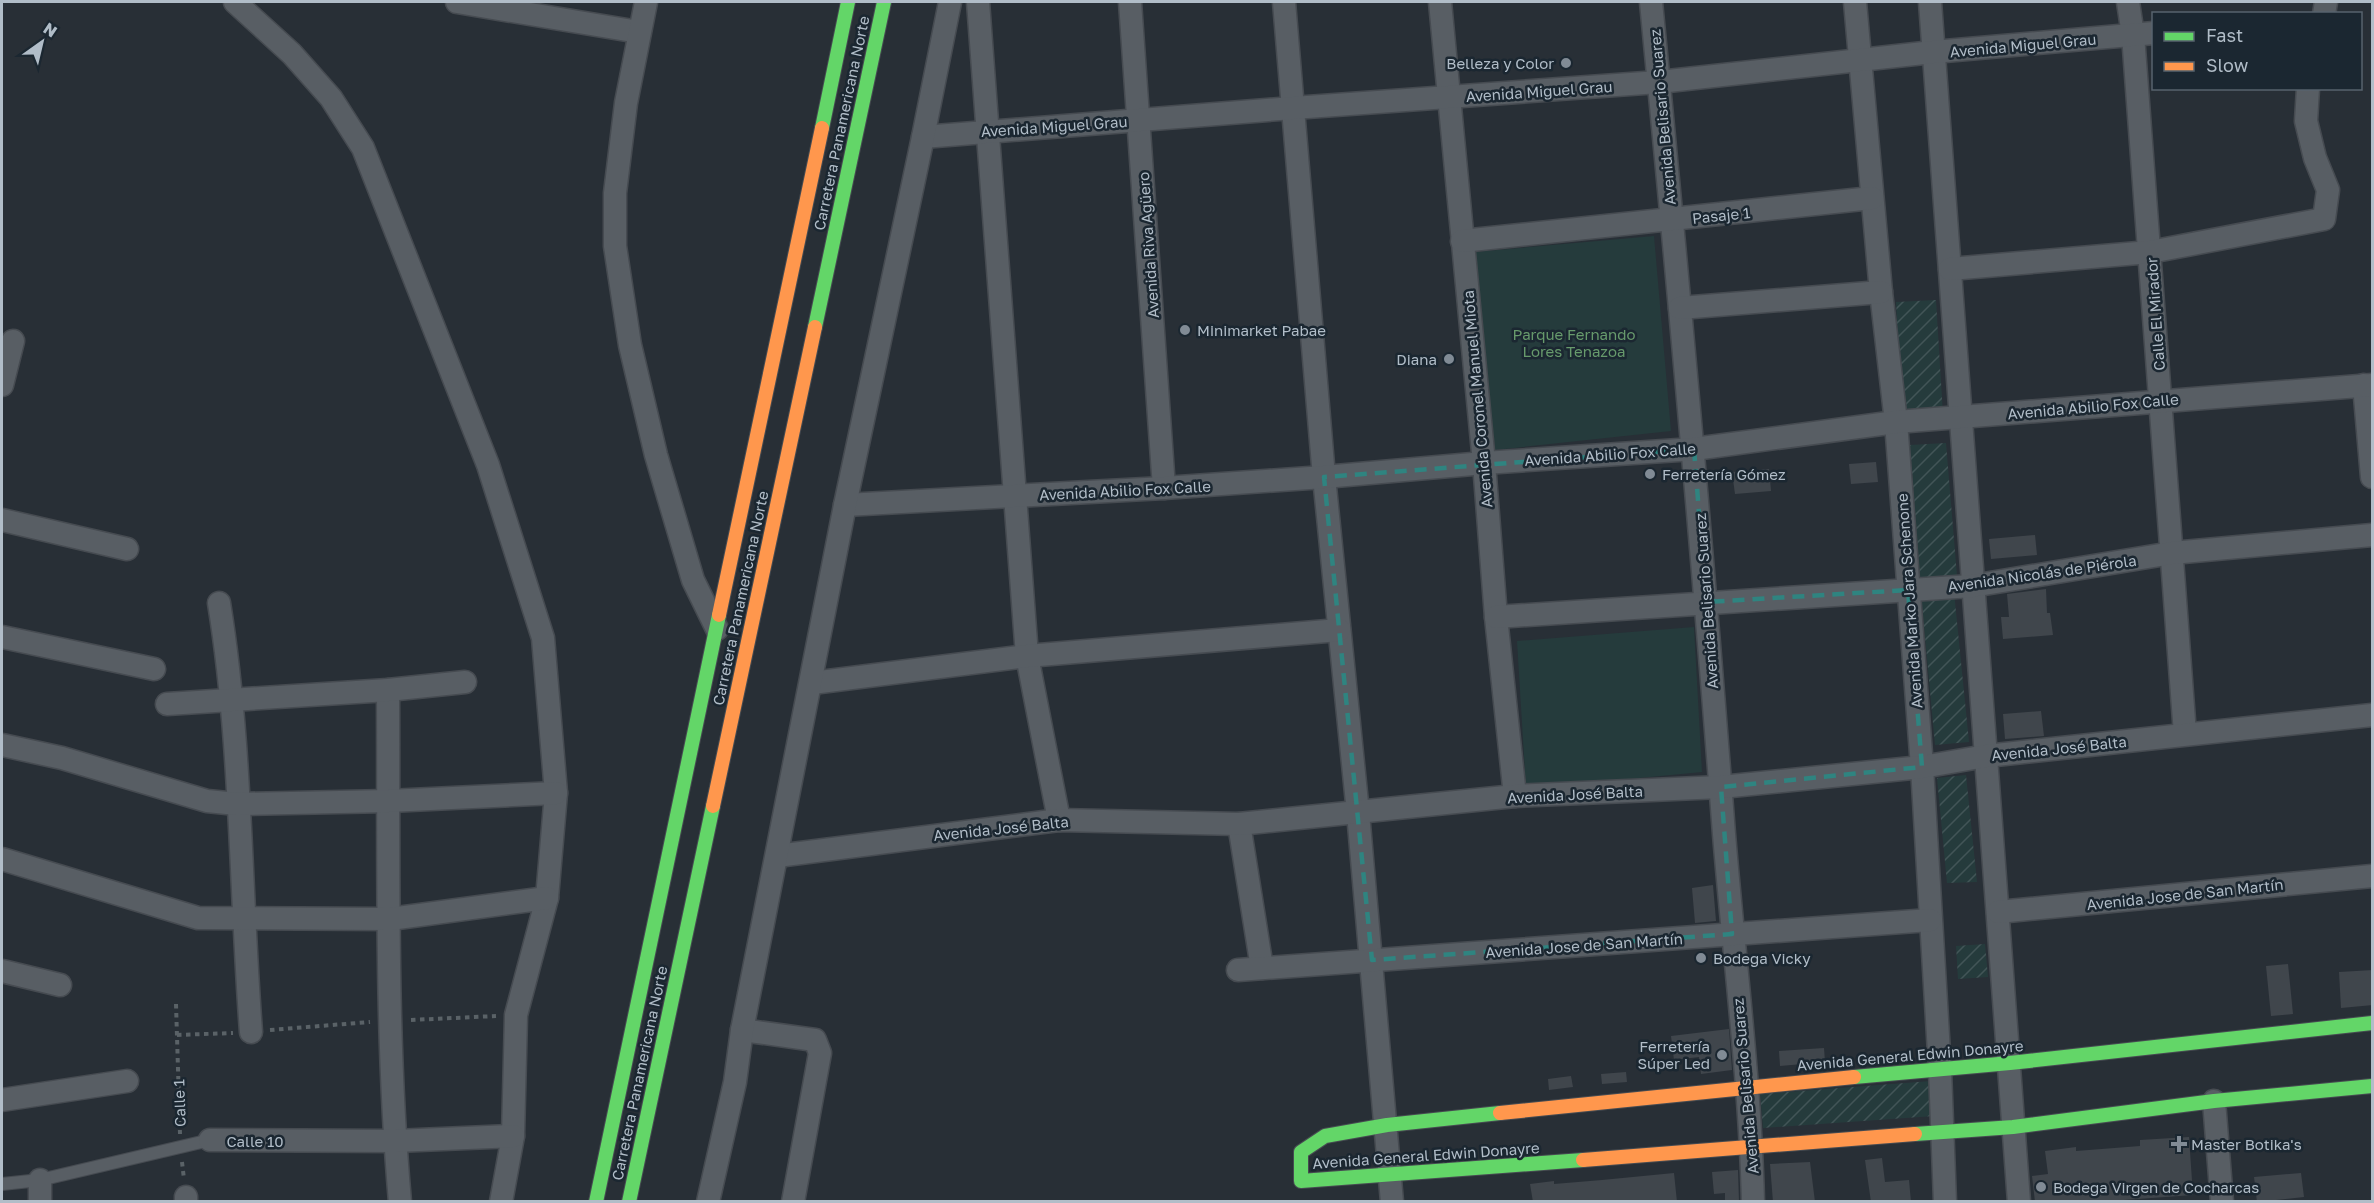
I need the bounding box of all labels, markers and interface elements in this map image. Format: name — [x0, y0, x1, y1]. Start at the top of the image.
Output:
north arrow — [12, 12, 72, 72]
legend — [2152, 12, 2362, 90]
street label: Carretera Panamericana Norte — [809, 14, 873, 232]
text: N — [40, 18, 61, 41]
text: Fast — [2206, 24, 2243, 46]
street label: Avenida Belisario Suarez — [1645, 28, 1679, 206]
street label: Avenida Miguel Grau — [1949, 30, 2097, 60]
place label: Belleza y Color — [1446, 54, 1554, 72]
text: Slow — [2206, 54, 2249, 76]
marker: Belleza y Color — [1559, 56, 1573, 70]
street label: Avenida Miguel Grau — [1465, 77, 1613, 105]
street label: Avenida Miguel Grau — [980, 112, 1128, 140]
street label: Avenida Riva Agüero — [1134, 171, 1162, 319]
street label: Pasaje 1 — [1691, 203, 1751, 227]
street label: Calle El Mirador — [2142, 257, 2168, 371]
street label: Avenida Coronel Manuel Miota — [1459, 289, 1495, 509]
place label: Minimarket Pabae — [1197, 321, 1326, 339]
marker: Minimarket Pabae — [1178, 323, 1192, 337]
park label: Parque Fernando Lores Tenazoa — [1512, 325, 1636, 360]
place label: Diana — [1396, 350, 1437, 368]
marker: Diana — [1442, 352, 1456, 366]
street label: Avenida Abilio Fox Calle — [2007, 390, 2180, 422]
street label: Avenida Abilio Fox Calle — [1524, 439, 1697, 469]
place label: Ferretería Gómez — [1662, 465, 1786, 483]
marker: Ferretería Gómez — [1643, 467, 1657, 481]
street label: Avenida Abilio Fox Calle — [1039, 477, 1212, 503]
street label: Carretera Panamericana Norte — [708, 489, 772, 707]
street label: Avenida Marko Jara Schenone — [1892, 493, 1925, 709]
street label: Avenida Belisario Suarez — [1691, 512, 1721, 690]
street label: Avenida Nicolás de Piérola — [1946, 551, 2138, 595]
street label: Avenida José Balta — [1990, 732, 2128, 764]
street label: Avenida José Balta — [1507, 781, 1643, 807]
street label: Avenida José Balta — [932, 812, 1070, 844]
street label: Avenida Jose de San Martín — [2086, 875, 2284, 913]
street label: Avenida Jose de San Martín — [1485, 929, 1683, 961]
place label: Bodega Vicky — [1713, 949, 1811, 967]
marker: Bodega Vicky — [1694, 951, 1708, 965]
street label: Carretera Panamericana Norte — [607, 964, 671, 1182]
street label: Avenida Belisario Suarez — [1728, 997, 1762, 1175]
street label: Avenida General Edwin Donayre — [1796, 1036, 2024, 1074]
place label: Ferretería Súper Led — [1637, 1037, 1710, 1072]
marker: Ferretería Súper Led — [1715, 1048, 1729, 1062]
street label: Calle 1 — [169, 1079, 189, 1127]
street label: Calle 10 — [226, 1132, 284, 1150]
place label: Master Botika's — [2191, 1135, 2302, 1153]
marker: Master Botika's — [2172, 1137, 2186, 1151]
street label: Avenida General Edwin Donayre — [1312, 1138, 1540, 1172]
place label: Bodega Virgen de Cocharcas — [2053, 1178, 2259, 1196]
marker: Bodega Virgen de Cocharcas — [2034, 1180, 2048, 1194]

